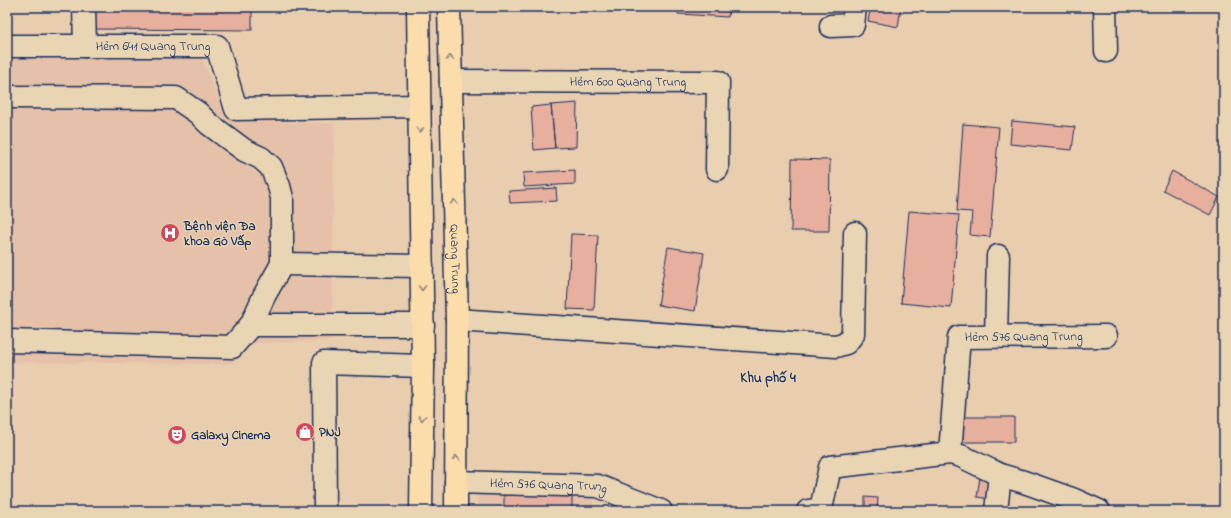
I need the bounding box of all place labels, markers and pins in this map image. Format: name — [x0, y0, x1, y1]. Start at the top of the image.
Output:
place label: Bệnh viện Đa khoa Gò Vấp — [183, 217, 256, 251]
hospital icon: Bệnh viện Đa khoa Gò Vấp — [159, 222, 181, 244]
shop icon: PNJ — [294, 421, 316, 443]
place label: PNJ — [319, 423, 341, 442]
theatre icon: Galaxy Cinema — [166, 424, 188, 446]
place label: Galaxy Cinema — [191, 426, 271, 447]

